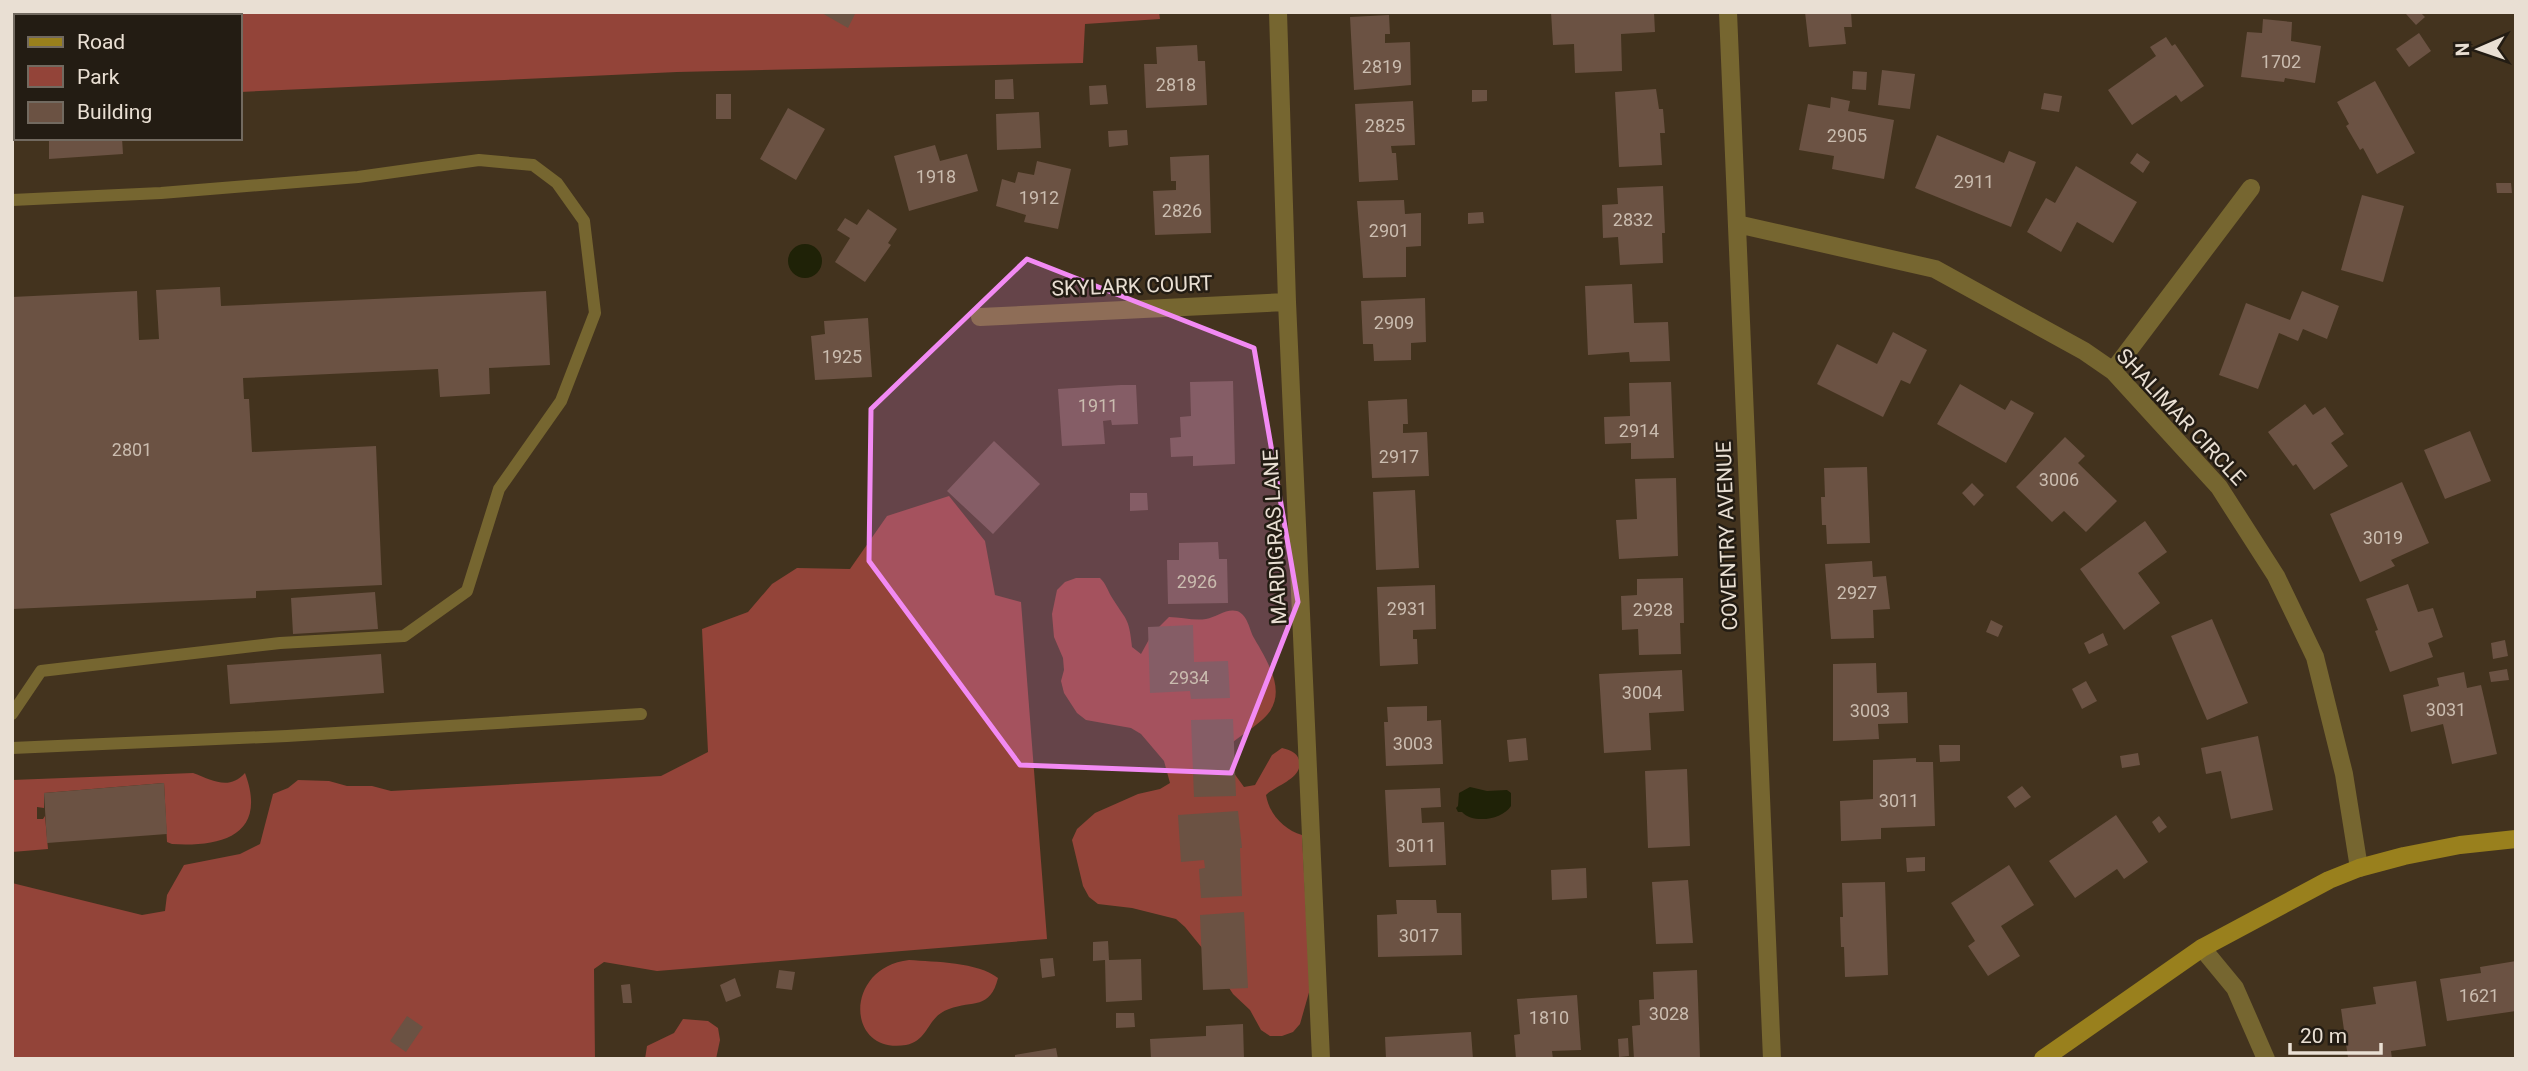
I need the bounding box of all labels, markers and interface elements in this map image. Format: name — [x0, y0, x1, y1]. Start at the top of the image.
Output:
legend — [14, 14, 242, 140]
north arrow — [2444, 14, 2514, 84]
text: Road — [77, 30, 125, 54]
text: N — [2451, 42, 2474, 57]
house number: 1702 — [2261, 51, 2301, 72]
house number: 2819 — [1362, 56, 1402, 77]
text: Park — [77, 65, 120, 89]
house number: 2818 — [1156, 74, 1196, 95]
text: Building — [77, 100, 152, 124]
house number: 2825 — [1365, 115, 1405, 136]
house number: 2905 — [1827, 125, 1867, 146]
house number: 1918 — [916, 166, 956, 187]
house number: 2911 — [1954, 171, 1994, 192]
house number: 1912 — [1019, 187, 1059, 208]
house number: 2826 — [1162, 200, 1202, 221]
house number: 2832 — [1613, 209, 1653, 230]
house number: 2901 — [1369, 220, 1409, 241]
street label: SKYLARK COURT — [1051, 271, 1213, 301]
house number: 2909 — [1374, 312, 1414, 333]
street label: SHALIMAR CIRCLE — [2112, 344, 2250, 490]
house number: 1925 — [822, 346, 862, 367]
house number: 1911 — [1078, 395, 1118, 416]
house number: 2914 — [1619, 420, 1659, 441]
house number: 2801 — [112, 439, 152, 460]
street label: COVENTRY AVENUE — [1712, 441, 1742, 631]
house number: 2917 — [1379, 446, 1419, 467]
street label: MARDIGRAS LANE — [1258, 449, 1292, 625]
house number: 3006 — [2039, 469, 2079, 490]
house number: 3019 — [2363, 527, 2403, 548]
house number: 2926 — [1177, 571, 1217, 592]
house number: 2927 — [1837, 582, 1877, 603]
house number: 2931 — [1387, 598, 1427, 619]
house number: 2928 — [1633, 599, 1673, 620]
house number: 2934 — [1169, 667, 1209, 688]
house number: 3004 — [1622, 682, 1662, 703]
house number: 3031 — [2426, 699, 2466, 720]
house number: 3003 — [1850, 700, 1890, 721]
house number: 3003 — [1393, 733, 1433, 754]
house number: 3011 — [1879, 790, 1919, 811]
house number: 3011 — [1396, 835, 1436, 856]
house number: 3017 — [1399, 925, 1439, 946]
house number: 1621 — [2459, 985, 2499, 1006]
house number: 3028 — [1649, 1003, 1689, 1024]
house number: 1810 — [1529, 1007, 1569, 1028]
scale bar — [2290, 1012, 2381, 1056]
text: 20 m — [2300, 1024, 2347, 1048]

